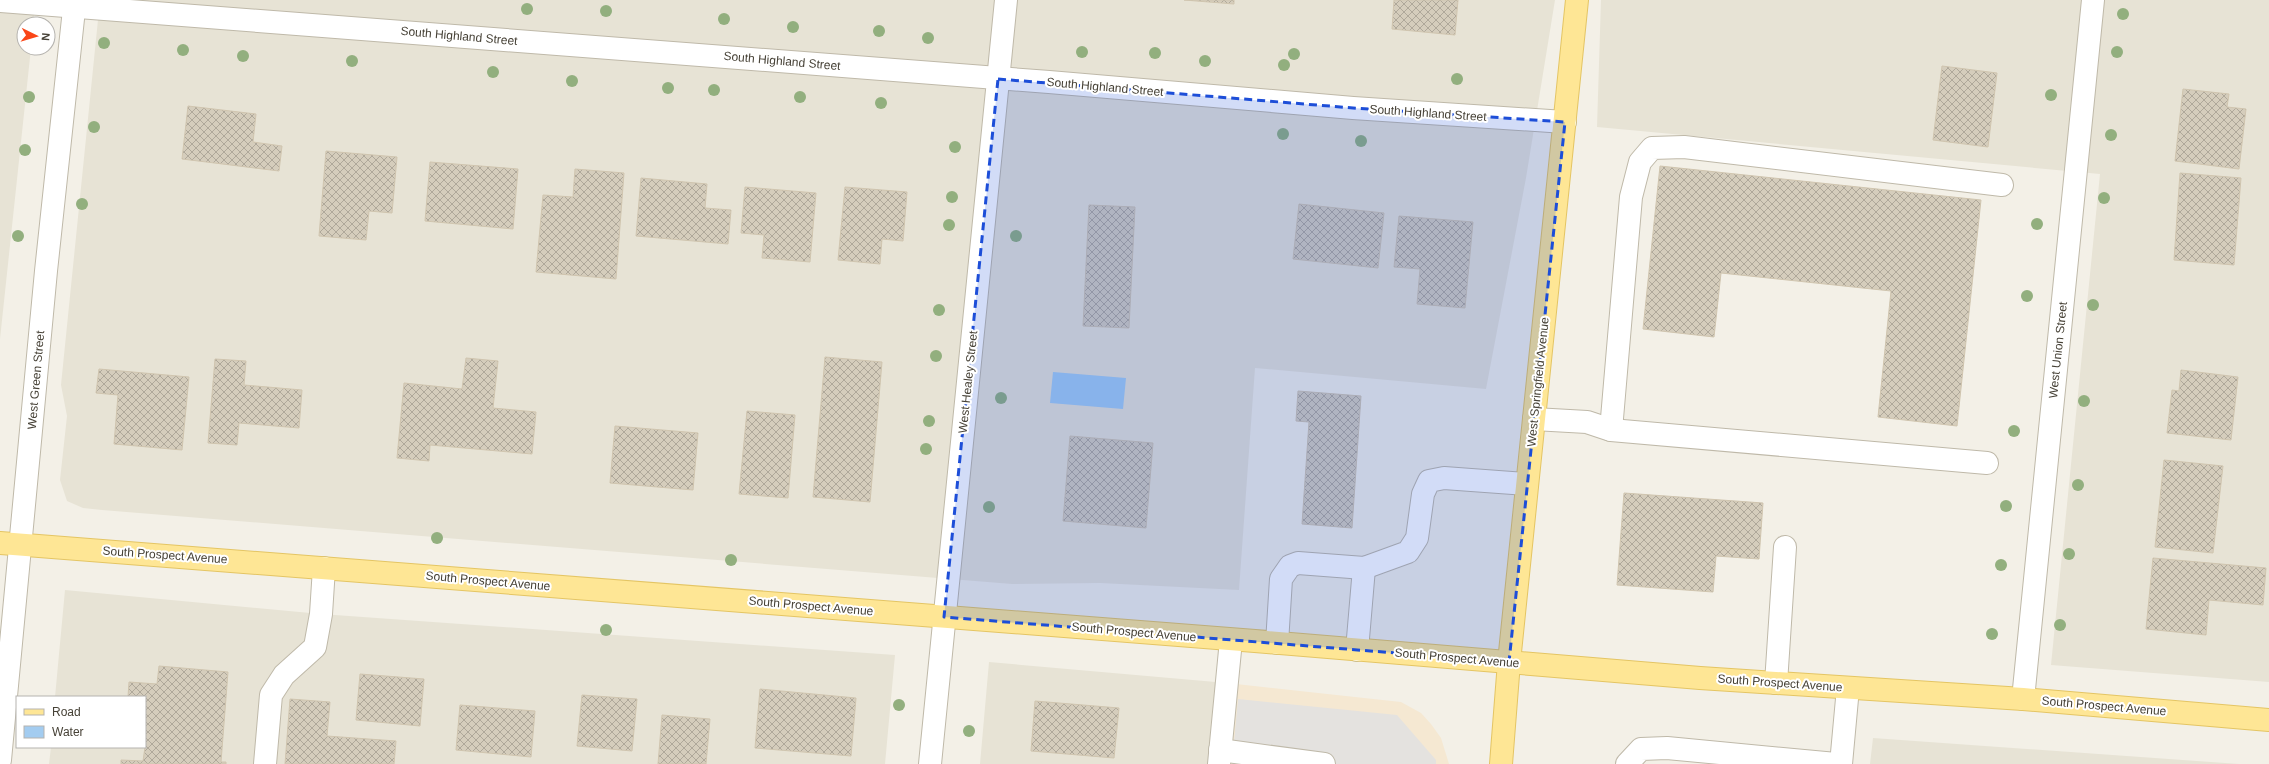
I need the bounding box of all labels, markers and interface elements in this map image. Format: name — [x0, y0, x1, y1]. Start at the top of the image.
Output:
north arrow — [16, 16, 56, 56]
street label: South Highland Street — [400, 24, 519, 48]
text: N — [40, 32, 52, 41]
street label: South Highland Street — [723, 49, 842, 73]
street label: South Highland Street — [1046, 75, 1165, 99]
street label: South Highland Street — [1369, 102, 1488, 124]
street label: West Union Street — [2046, 300, 2070, 399]
street label: West Springfield Avenue — [1524, 316, 1552, 448]
street label: West Green Street — [25, 329, 47, 430]
street label: West Healey Street — [956, 329, 980, 434]
street label: South Prospect Avenue — [102, 544, 228, 566]
street label: South Prospect Avenue — [425, 569, 551, 593]
street label: South Prospect Avenue — [748, 594, 874, 618]
street label: South Prospect Avenue — [1071, 620, 1197, 644]
street label: South Prospect Avenue — [1394, 646, 1520, 670]
street label: South Prospect Avenue — [1717, 672, 1843, 694]
street label: South Prospect Avenue — [2041, 694, 2167, 718]
legend — [16, 696, 146, 748]
text: Road — [52, 705, 81, 719]
text: Water — [52, 725, 84, 739]

